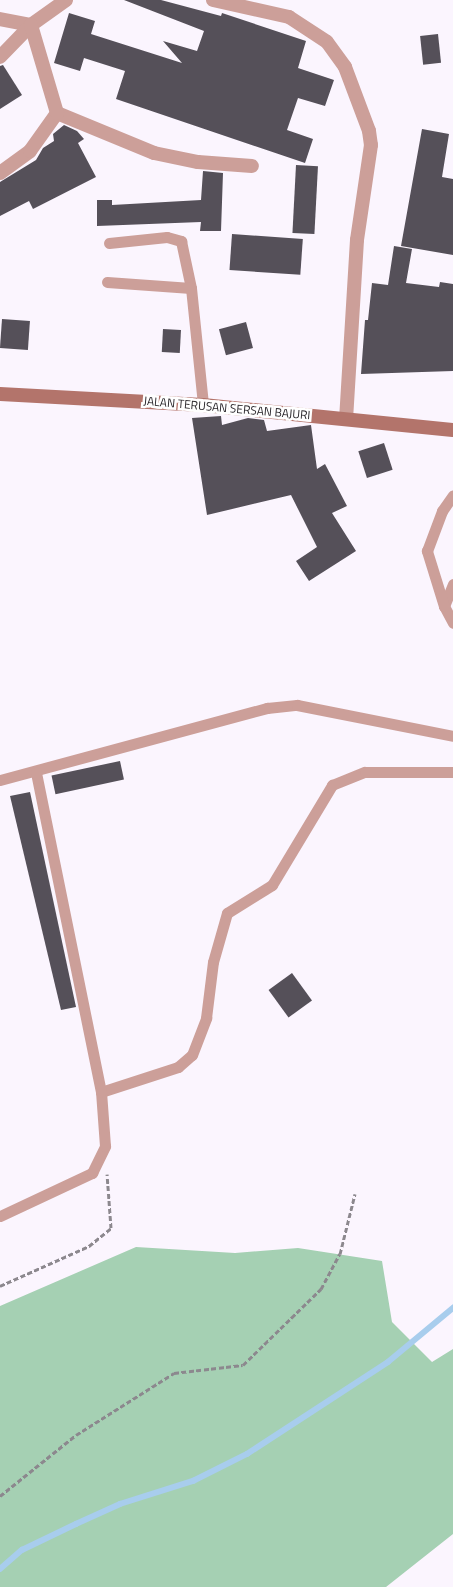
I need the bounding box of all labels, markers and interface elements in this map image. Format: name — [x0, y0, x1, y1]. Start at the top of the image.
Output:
street label: JALAN TERUSAN SERSAN BAJURI — [143, 394, 311, 422]

